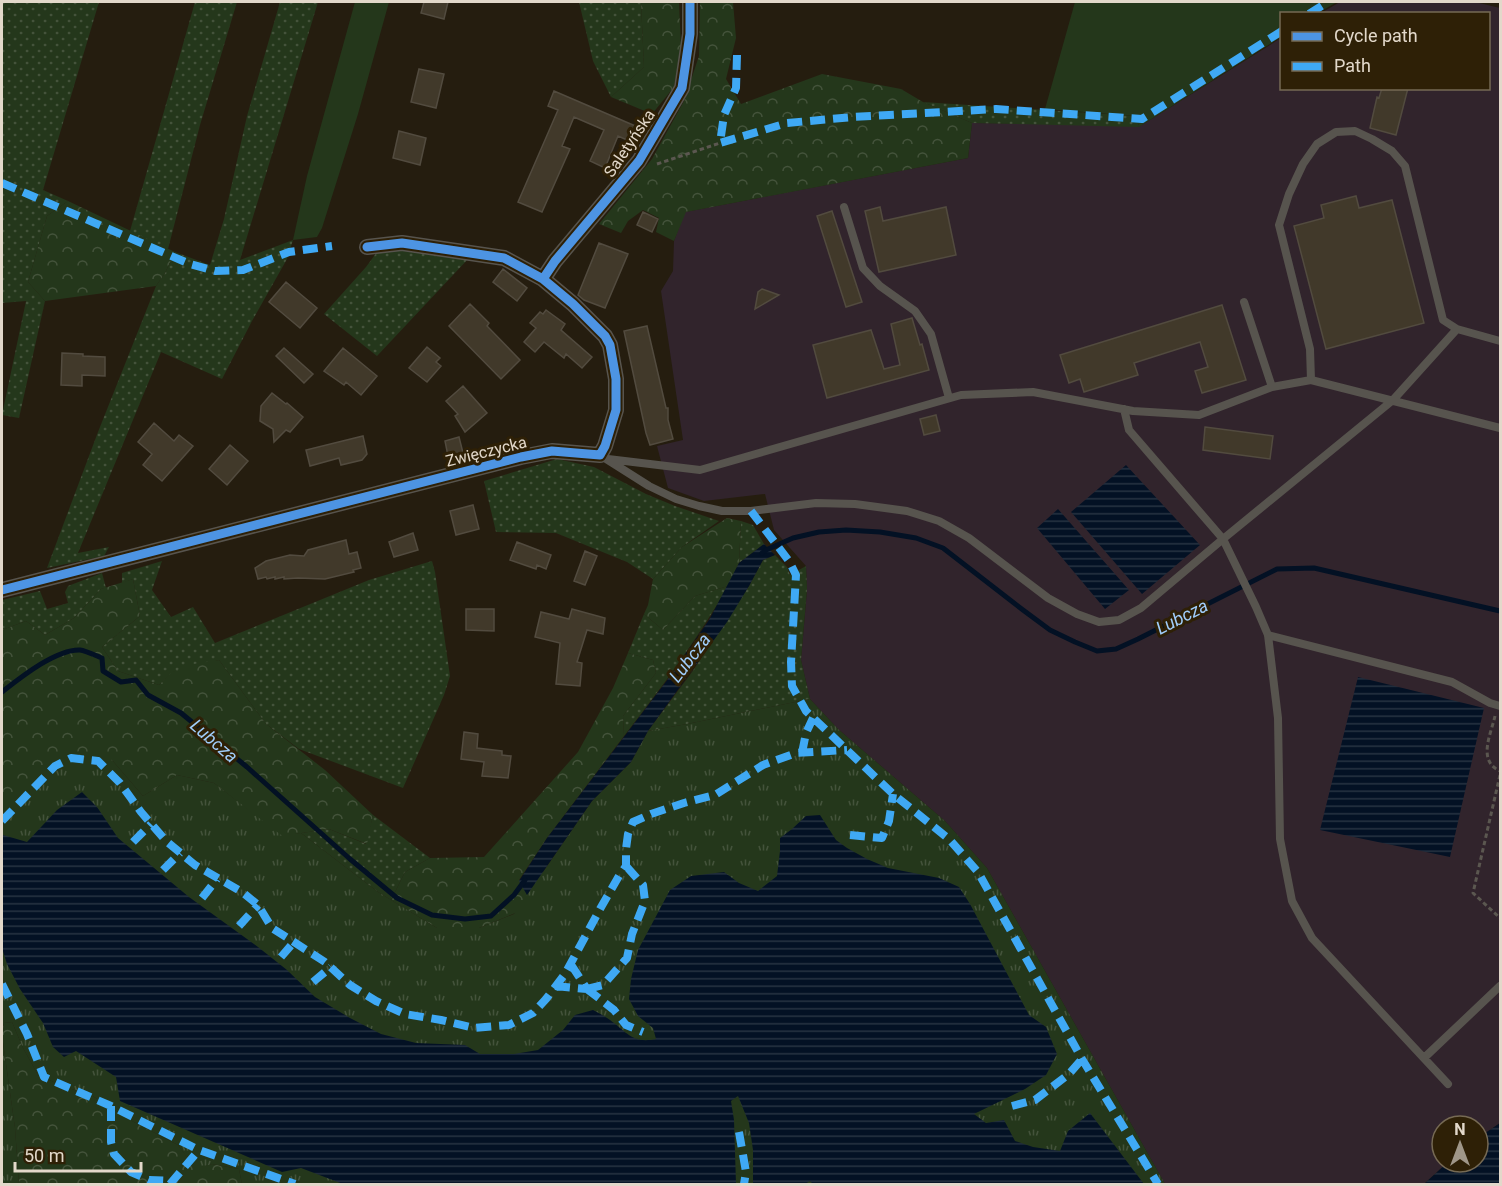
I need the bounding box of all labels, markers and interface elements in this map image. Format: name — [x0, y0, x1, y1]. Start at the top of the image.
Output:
legend — [1280, 12, 1490, 90]
text: Cycle path — [1334, 25, 1418, 46]
text: Path — [1334, 55, 1371, 76]
street label: Saletyńska — [600, 106, 659, 181]
street label: Zwięczycka — [444, 432, 529, 471]
water label: Lubcza — [1152, 595, 1211, 639]
water label: Lubcza — [664, 629, 715, 686]
water label: Lubcza — [186, 714, 242, 767]
north arrow — [1430, 1114, 1490, 1174]
text: N — [1454, 1120, 1466, 1139]
scale bar — [15, 1135, 141, 1173]
text: 50 m — [24, 1145, 64, 1166]

